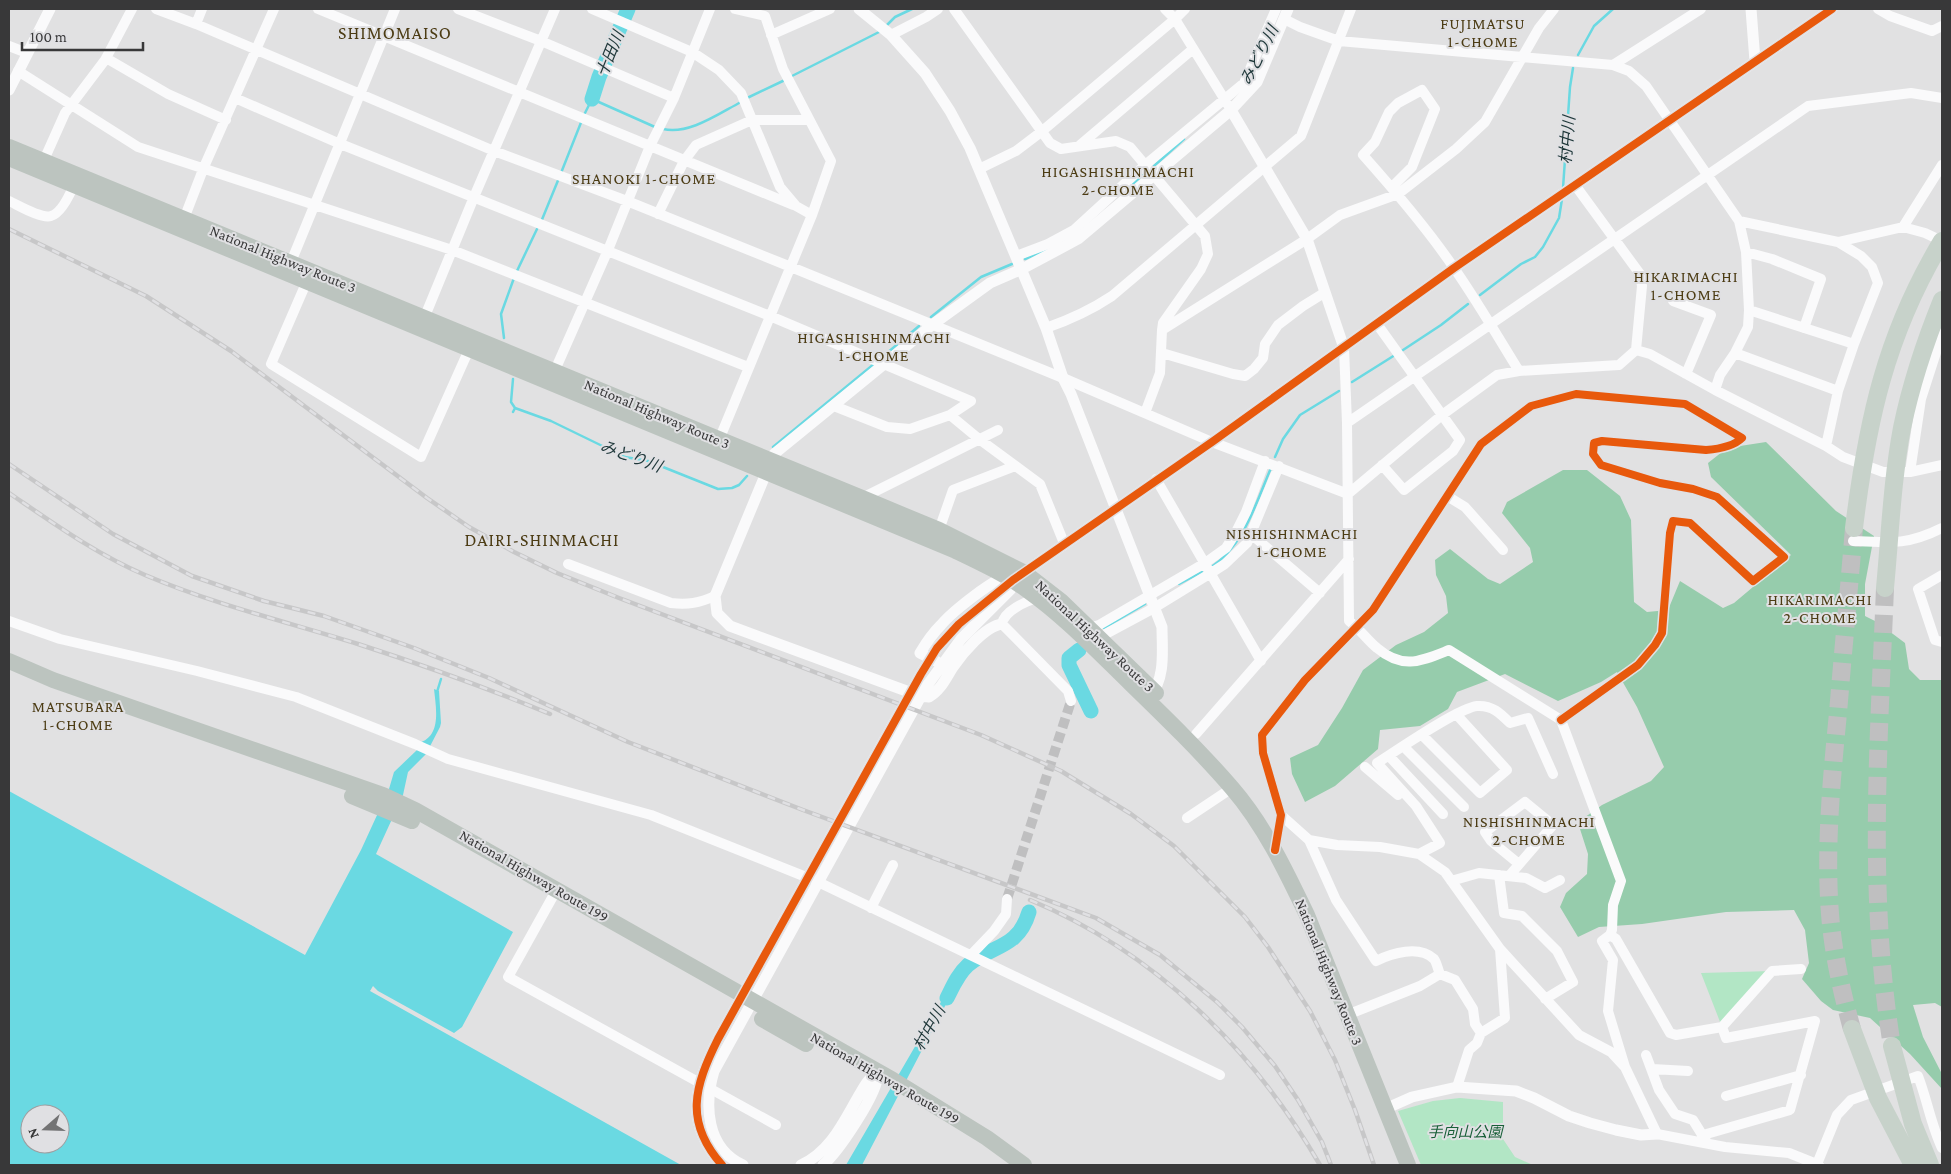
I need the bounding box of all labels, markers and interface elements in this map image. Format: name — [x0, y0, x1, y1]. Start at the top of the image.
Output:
district label: FUJIMATSU 1-CHOME — [1440, 15, 1526, 50]
scale bar — [22, 20, 144, 52]
water label: みどり川 — [1237, 21, 1282, 87]
district label: SHIMOMAISO — [338, 23, 452, 43]
water label: 十田川 — [593, 27, 628, 79]
text: 100 m — [30, 29, 67, 45]
water label: 村中川 — [1556, 113, 1578, 165]
district label: HIGASHISHINMACHI 2-CHOME — [1041, 163, 1195, 198]
district label: SHANOKI 1-CHOME — [572, 170, 716, 187]
street label: National Highway Route 3 — [207, 222, 358, 297]
district label: HIKARIMACHI 1-CHOME — [1633, 268, 1739, 303]
district label: HIGASHISHINMACHI 1-CHOME — [797, 329, 951, 364]
street label: National Highway Route 3 — [582, 376, 732, 453]
water label: みどり川 — [598, 437, 666, 476]
district label: NISHISHINMACHI 1-CHOME — [1226, 525, 1358, 560]
district label: DAIRI-SHINMACHI — [464, 530, 620, 550]
street label: National Highway Route 3 — [1032, 577, 1158, 696]
district label: HIKARIMACHI 2-CHOME — [1767, 591, 1873, 626]
district label: MATSUBARA 1-CHOME — [32, 698, 124, 733]
district label: NISHISHINMACHI 2-CHOME — [1463, 813, 1595, 848]
street label: National Highway Route 199 — [456, 827, 611, 926]
street label: National Highway Route 3 — [1291, 897, 1366, 1048]
water label: 村中川 — [910, 1001, 949, 1053]
street label: National Highway Route 199 — [807, 1029, 962, 1128]
north arrow — [20, 1104, 70, 1154]
park label: 手向山公園 — [1427, 1124, 1504, 1140]
text: N — [23, 1126, 42, 1141]

